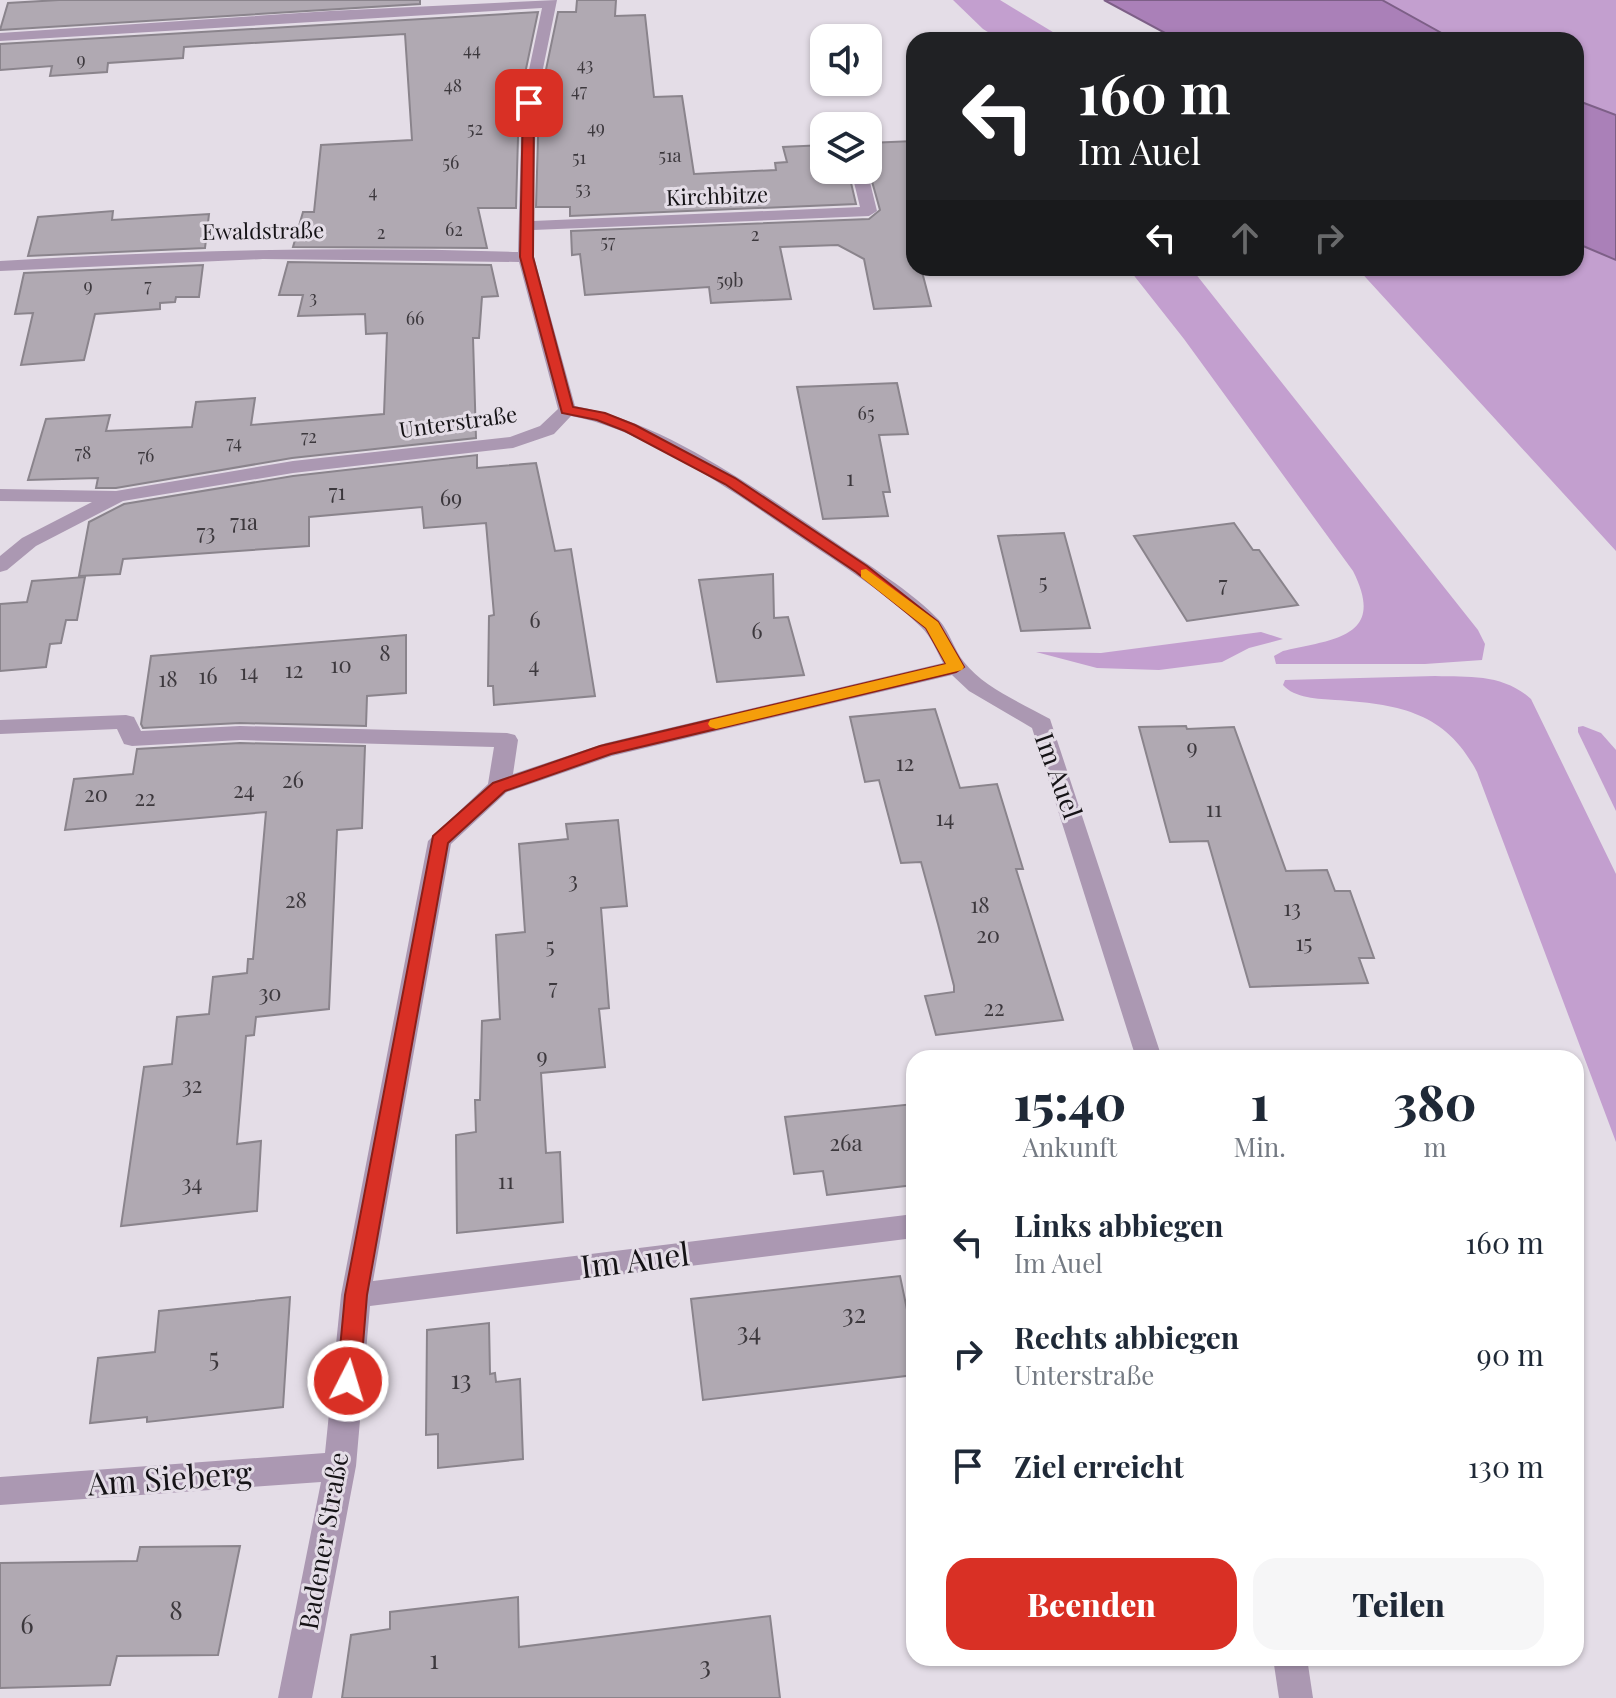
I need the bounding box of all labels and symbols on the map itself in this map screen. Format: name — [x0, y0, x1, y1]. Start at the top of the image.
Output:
house number: 44 — [463, 37, 481, 61]
house number: 9 — [76, 47, 86, 71]
house number: 43 — [577, 52, 593, 76]
pin — [495, 69, 563, 137]
house number: 48 — [444, 73, 462, 97]
house number: 47 — [571, 78, 588, 102]
house number: 49 — [587, 115, 605, 139]
house number: 52 — [467, 116, 483, 140]
house number: 51a — [658, 143, 682, 167]
house number: 51 — [572, 145, 586, 169]
house number: 56 — [443, 150, 459, 174]
house number: 53 — [575, 176, 591, 200]
street label: Kirchbitze — [665, 178, 768, 212]
house number: 4 — [369, 179, 378, 203]
street label: Ewaldstraße — [202, 214, 324, 246]
house number: 62 — [445, 217, 463, 241]
house number: 2 — [377, 220, 385, 244]
house number: 2 — [751, 222, 759, 246]
house number: 57 — [601, 229, 616, 253]
house number: 59b — [717, 268, 743, 292]
house number: 9 — [83, 273, 93, 297]
house number: 7 — [144, 273, 152, 297]
house number: 3 — [309, 285, 317, 309]
house number: 66 — [406, 306, 424, 330]
street label: Unterstraße — [397, 398, 519, 444]
house number: 65 — [858, 401, 874, 425]
house number: 72 — [301, 424, 317, 448]
house number: 74 — [226, 430, 242, 454]
house number: 78 — [75, 440, 91, 464]
house number: 76 — [138, 443, 154, 467]
house number: 1 — [846, 462, 854, 492]
house number: 71 — [328, 476, 346, 506]
house number: 69 — [440, 482, 462, 512]
house number: 71a — [230, 506, 258, 536]
house number: 73 — [197, 516, 215, 546]
house number: 5 — [1038, 566, 1048, 596]
house number: 7 — [1219, 568, 1228, 598]
house number: 6 — [529, 604, 541, 634]
house number: 6 — [751, 615, 763, 645]
house number: 8 — [379, 637, 391, 667]
house number: 10 — [330, 649, 352, 679]
house number: 4 — [529, 649, 540, 679]
house number: 12 — [285, 654, 303, 684]
house number: 14 — [239, 656, 259, 686]
house number: 16 — [198, 660, 218, 690]
house number: 18 — [158, 663, 178, 693]
street label: Im Auel — [1028, 728, 1091, 823]
house number: 9 — [1186, 731, 1198, 761]
house number: 12 — [896, 747, 914, 777]
house number: 26 — [282, 764, 304, 794]
house number: 24 — [233, 774, 255, 804]
house number: 20 — [84, 778, 108, 808]
house number: 22 — [134, 782, 156, 812]
house number: 11 — [1206, 793, 1222, 823]
house number: 14 — [935, 802, 955, 832]
house number: 3 — [568, 864, 578, 894]
house number: 28 — [285, 884, 307, 914]
house number: 18 — [970, 889, 990, 919]
house number: 13 — [1283, 892, 1301, 922]
house number: 20 — [976, 919, 1000, 949]
house number: 15 — [1295, 927, 1313, 957]
house number: 5 — [545, 930, 555, 960]
house number: 7 — [549, 971, 558, 1001]
house number: 30 — [258, 977, 282, 1007]
house number: 22 — [983, 992, 1005, 1022]
house number: 9 — [536, 1040, 548, 1070]
house number: 32 — [182, 1069, 202, 1099]
house number: 26a — [830, 1127, 862, 1157]
house number: 11 — [498, 1165, 514, 1195]
house number: 34 — [182, 1167, 203, 1197]
street label: Im Auel — [578, 1231, 692, 1287]
house number: 32 — [842, 1295, 866, 1330]
house number: 34 — [737, 1313, 761, 1348]
house number: 5 — [209, 1339, 219, 1374]
position arrow — [306, 1339, 390, 1423]
house number: 13 — [451, 1361, 471, 1396]
street label: Am Sieberg — [85, 1449, 254, 1504]
street label: Badener Straße — [290, 1449, 355, 1632]
house number: 8 — [169, 1592, 183, 1627]
house number: 6 — [20, 1606, 34, 1641]
house number: 1 — [429, 1641, 439, 1676]
house number: 3 — [699, 1647, 711, 1682]

